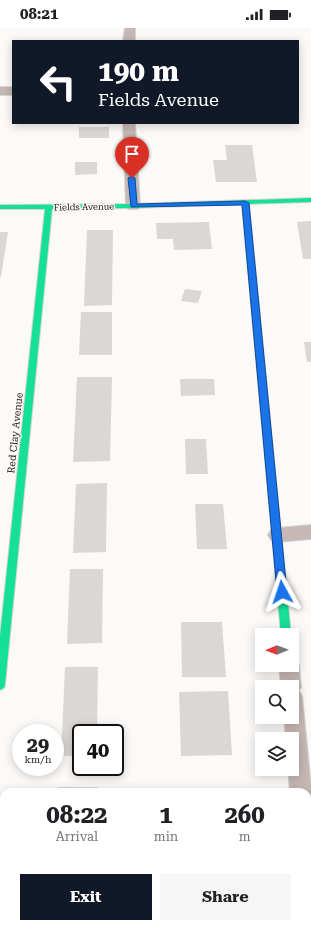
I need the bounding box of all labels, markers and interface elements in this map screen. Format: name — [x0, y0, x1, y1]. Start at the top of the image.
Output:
text: 08:21 — [20, 5, 58, 23]
text: 190 m — [98, 55, 179, 88]
icon: left — [32, 56, 84, 108]
text: Fields Avenue — [98, 89, 219, 110]
pin — [115, 137, 149, 178]
icon: arrive — [121, 143, 143, 165]
street label: Fields Avenue — [54, 201, 114, 213]
street label: Red Clay Avenue — [5, 392, 25, 474]
position arrow — [261, 571, 303, 613]
north arrow — [255, 628, 299, 672]
map controls — [255, 628, 299, 776]
button: search — [255, 680, 299, 724]
speed limit sign: 40 — [72, 724, 124, 776]
button: layers — [255, 732, 299, 776]
text: 29 — [27, 733, 49, 757]
text: km/h — [25, 754, 51, 765]
text: 08:22 — [46, 801, 108, 829]
text: 1 — [159, 801, 173, 829]
text: 260 — [224, 801, 265, 829]
text: Arrival — [56, 829, 98, 844]
text: min — [154, 829, 178, 844]
text: m — [239, 829, 251, 844]
button: Exit — [20, 874, 152, 920]
button: Share — [160, 874, 291, 920]

